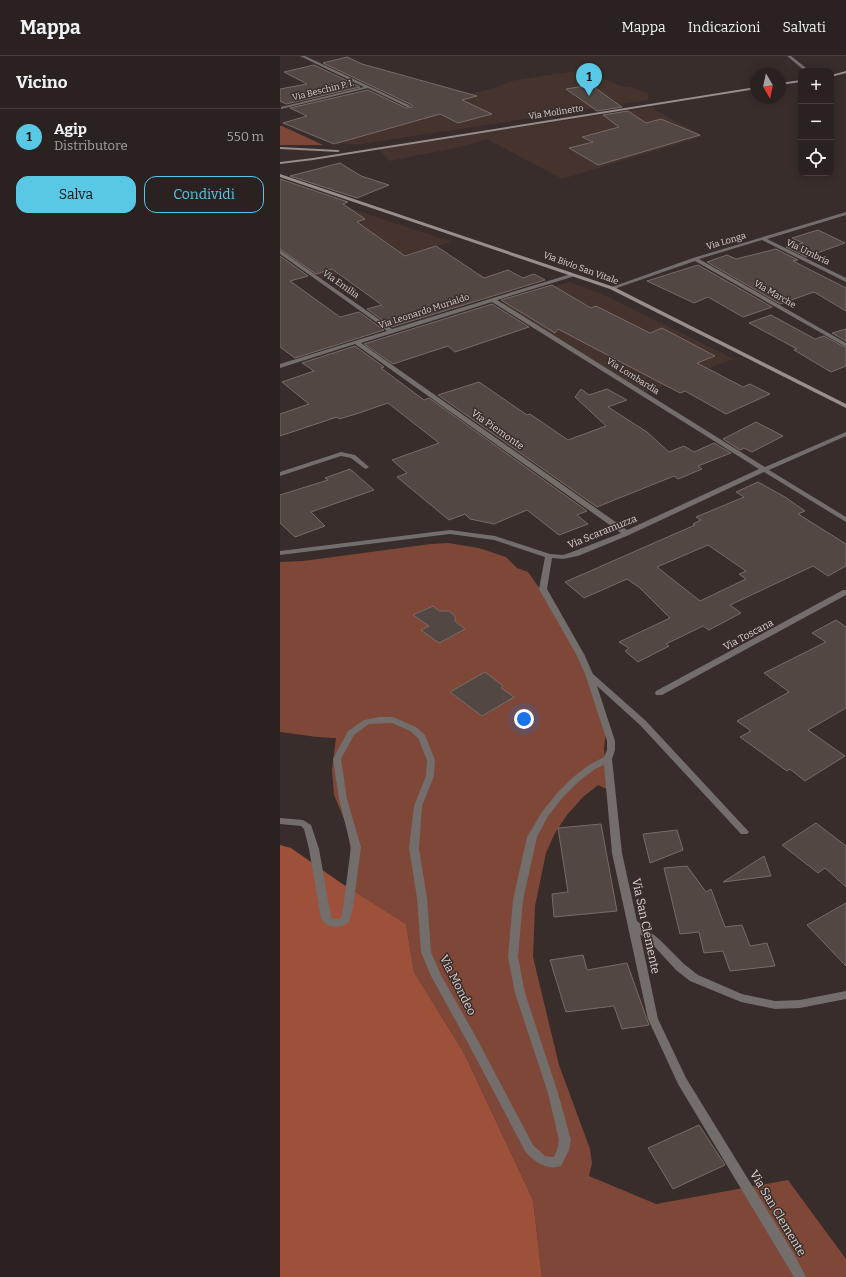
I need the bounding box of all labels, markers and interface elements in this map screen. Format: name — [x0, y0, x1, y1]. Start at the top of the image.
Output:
text: Mappa — [20, 16, 81, 39]
text: Mappa — [621, 19, 666, 36]
text: Indicazioni — [688, 19, 760, 36]
text: Salvati — [782, 19, 826, 36]
pin: 1 — [576, 63, 602, 96]
north arrow — [750, 68, 786, 104]
map controls — [798, 68, 834, 176]
button: + — [798, 68, 834, 104]
text: Vicino — [16, 72, 68, 93]
street label: Via Beschin P. I. — [291, 77, 355, 102]
street label: Via Molinetto — [528, 103, 584, 121]
button: − — [798, 104, 834, 140]
text: Agip — [54, 120, 87, 138]
text: 1 — [26, 129, 32, 144]
text: 550 m — [227, 129, 264, 144]
text: Distributore — [54, 138, 128, 153]
button: locate — [798, 140, 834, 176]
button: Salva — [16, 176, 136, 213]
button: Condividi — [144, 176, 264, 213]
street label: Via Longa — [705, 230, 747, 252]
street label: Via Umbria — [785, 237, 831, 267]
street label: Via Bivio San Vitale — [542, 250, 620, 286]
street label: Via Emilia — [321, 268, 361, 300]
street label: Via Marche — [752, 278, 798, 310]
street label: Via Leonardo Murialdo — [377, 292, 471, 330]
street label: Via Lombardia — [605, 356, 661, 396]
street label: Via Piemonte — [469, 407, 526, 452]
street label: Via Scaramuzza — [566, 512, 639, 551]
street label: Via Toscana — [721, 616, 776, 653]
your location — [514, 709, 534, 729]
street label: Via San Clemente — [629, 877, 663, 975]
street label: Via Mondeo — [437, 953, 479, 1018]
street label: Via San Clemente — [747, 1168, 809, 1258]

